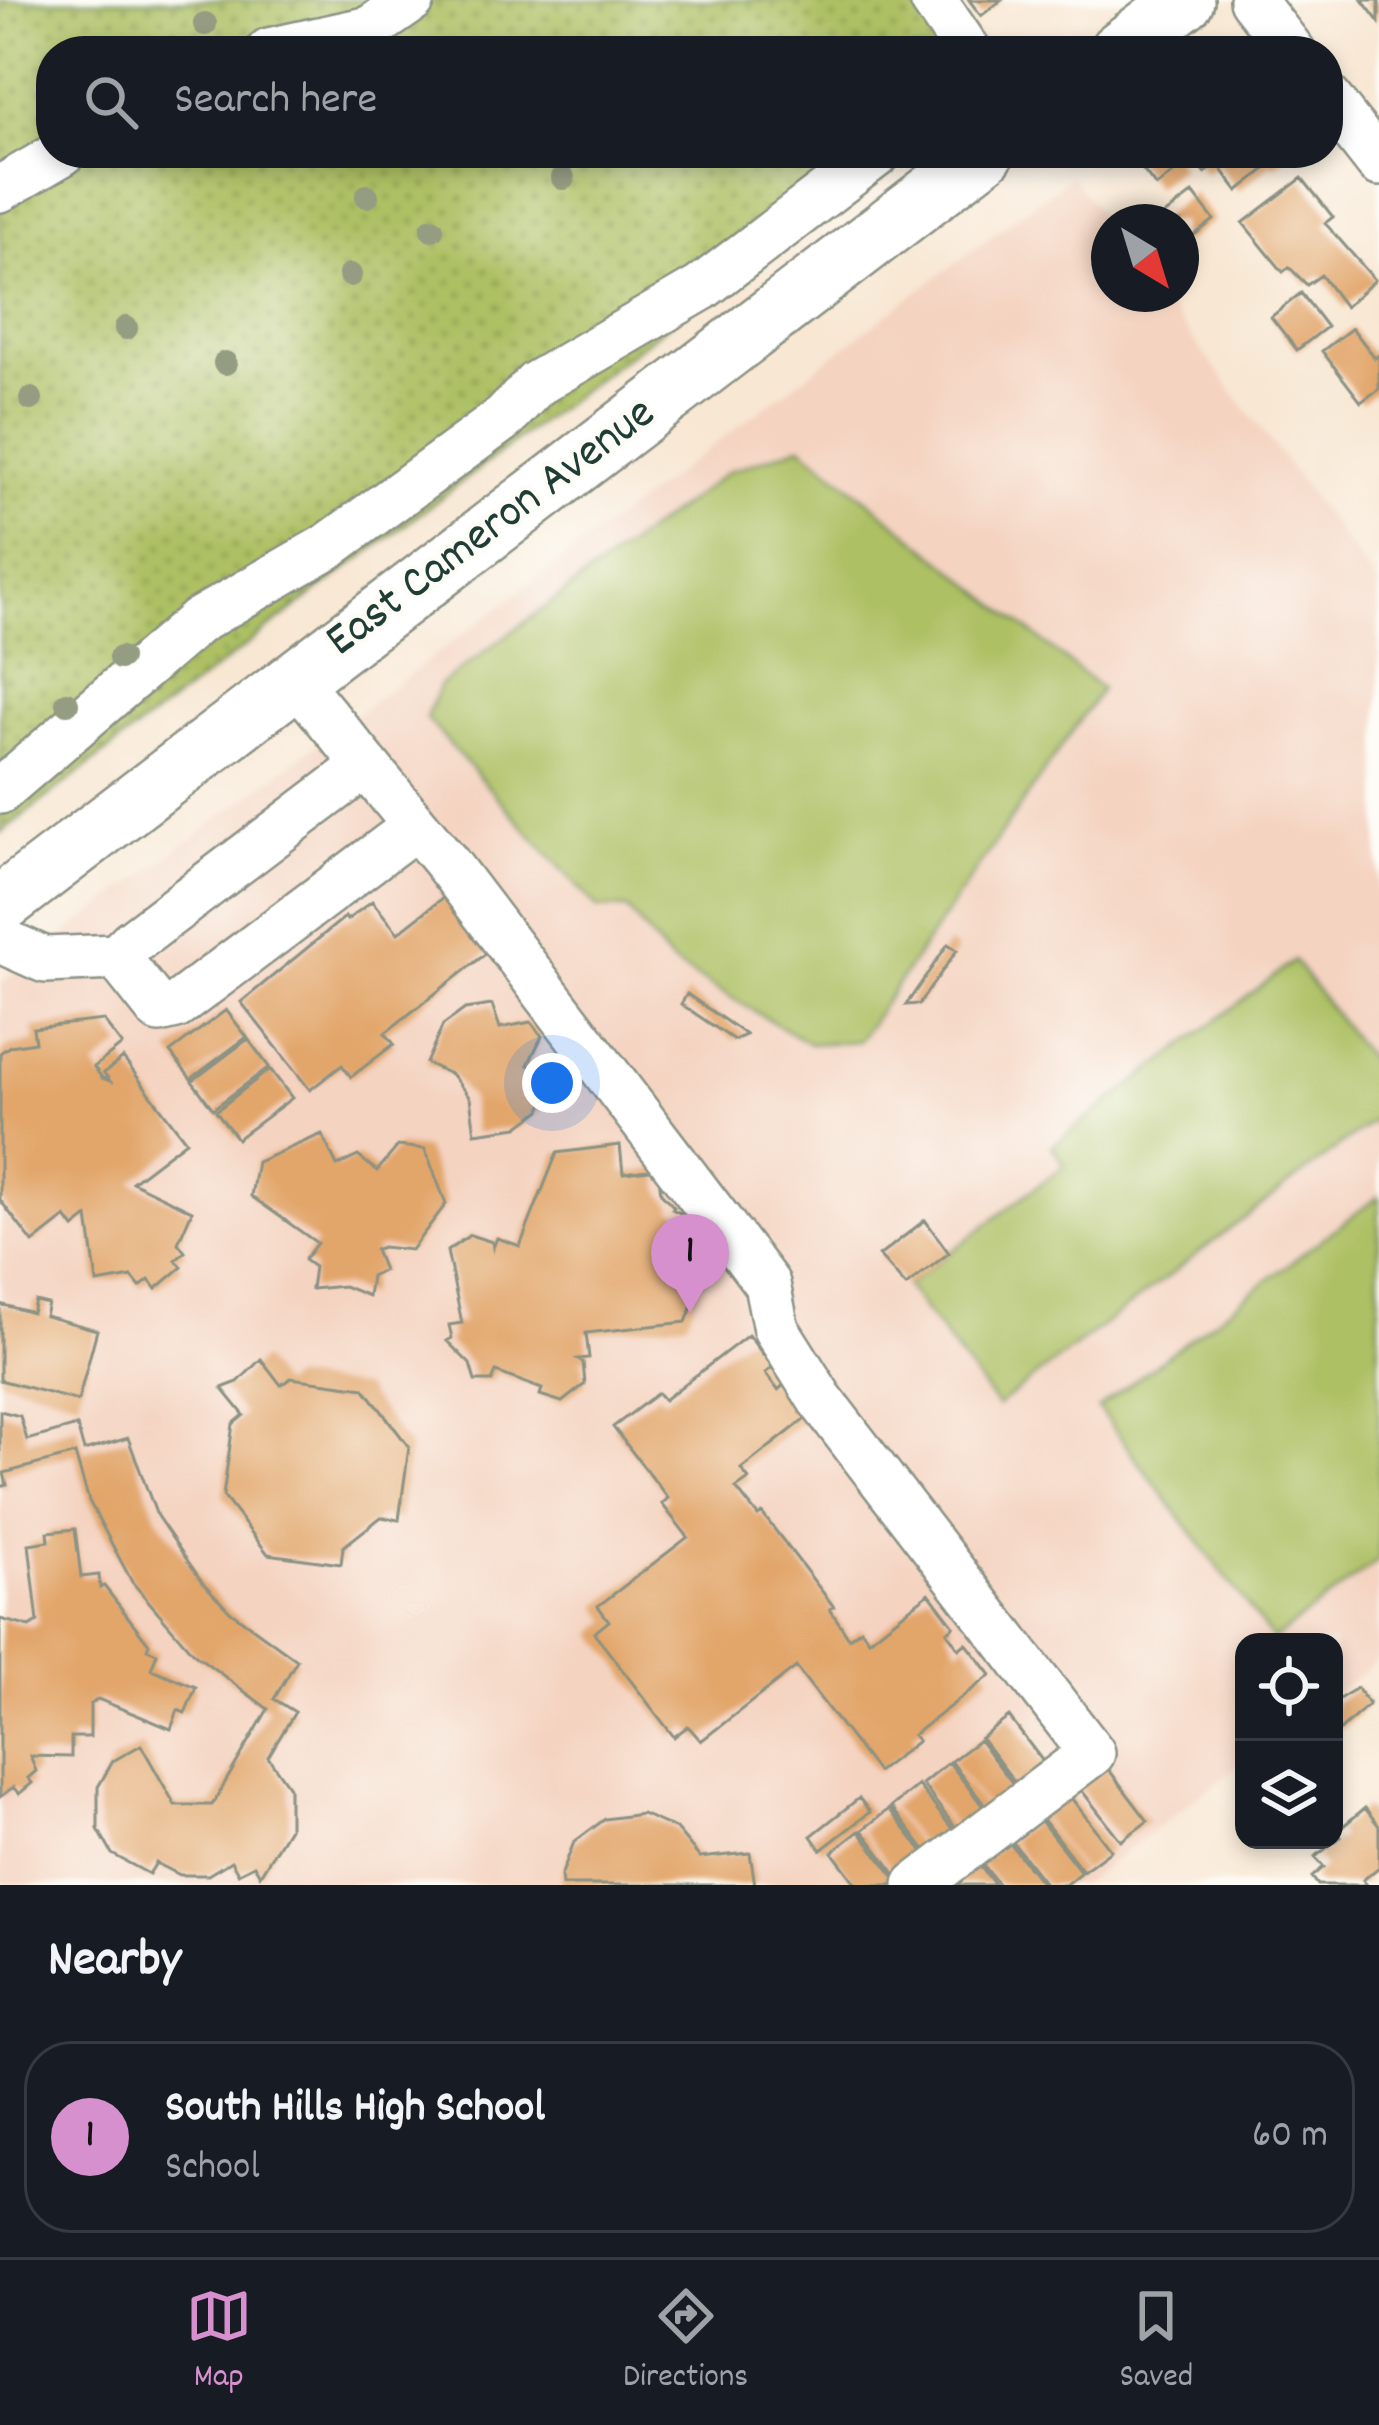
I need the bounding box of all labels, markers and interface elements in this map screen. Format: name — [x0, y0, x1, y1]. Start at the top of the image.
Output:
search box — [36, 36, 1343, 168]
icon: search — [78, 69, 144, 135]
text: Search here — [174, 70, 377, 134]
north arrow — [1091, 204, 1199, 312]
street label: East Cameron Avenue — [313, 382, 671, 676]
your location — [522, 1053, 582, 1113]
pin: 1 — [651, 1214, 729, 1313]
map controls — [1235, 1633, 1343, 1849]
button: locate — [1235, 1633, 1343, 1741]
button: layers — [1235, 1741, 1343, 1849]
text: Nearby — [48, 1927, 181, 1999]
text: South Hills High School — [165, 2078, 545, 2142]
text: 1 — [86, 2110, 94, 2165]
text: 60 m — [1252, 2110, 1328, 2165]
text: School — [165, 2142, 260, 2197]
tab: Map — [186, 2283, 252, 2402]
tab: Directions — [623, 2283, 748, 2402]
tab: Saved — [1120, 2283, 1193, 2402]

